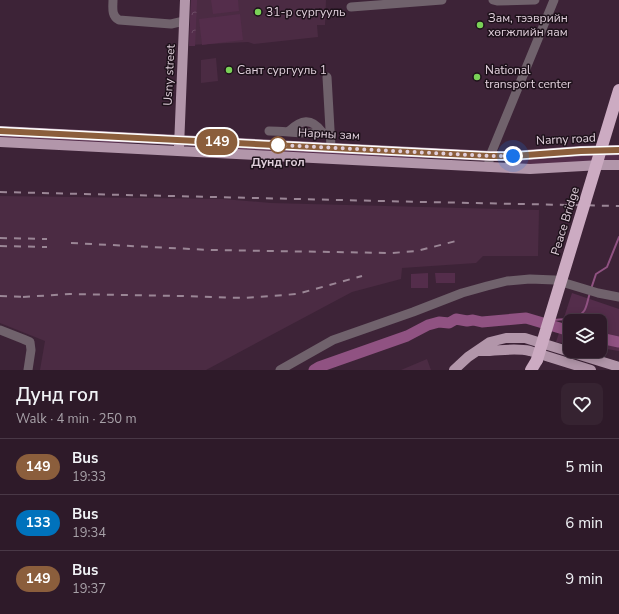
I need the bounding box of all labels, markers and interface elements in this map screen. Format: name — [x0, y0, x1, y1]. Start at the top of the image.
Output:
place label: 31-р сургууль — [266, 4, 346, 20]
marker: 31-р сургууль — [253, 7, 263, 17]
place label: Зам, тээврийн хөгжлийн яам — [488, 10, 568, 40]
marker: Зам, тээврийн хөгжлийн яам — [475, 20, 485, 30]
street label: Usny street — [159, 43, 179, 106]
place label: Сант сургууль 1 — [237, 62, 327, 78]
place label: National transport center — [485, 62, 572, 92]
marker: Сант сургууль 1 — [224, 65, 234, 75]
marker: National transport center — [472, 72, 482, 82]
street label: Нарны зам — [298, 124, 360, 144]
line badge: 149 — [194, 129, 240, 155]
street label: Narny road — [536, 129, 596, 149]
text: 149 — [204, 132, 230, 151]
marker: Дунд гол — [269, 136, 287, 154]
your location — [503, 146, 523, 166]
place label: Дунд гол — [251, 154, 305, 170]
street label: Peace Bridge — [547, 185, 583, 257]
map controls — [563, 314, 607, 358]
button: layers — [563, 314, 607, 358]
text: Дунд гол — [16, 382, 99, 408]
button: heart — [561, 383, 603, 425]
text: Walk · 4 min · 250 m — [16, 410, 137, 428]
text: Bus — [72, 448, 98, 468]
text: 149 — [25, 457, 51, 476]
text: 5 min — [565, 457, 603, 477]
text: 19:33 — [72, 468, 106, 486]
text: Bus — [72, 504, 98, 524]
text: 133 — [25, 513, 51, 532]
text: 6 min — [565, 513, 603, 533]
text: 19:34 — [72, 524, 106, 542]
text: Bus — [72, 560, 98, 580]
text: 149 — [25, 569, 51, 588]
text: 9 min — [565, 569, 603, 589]
text: 19:37 — [72, 580, 106, 598]

